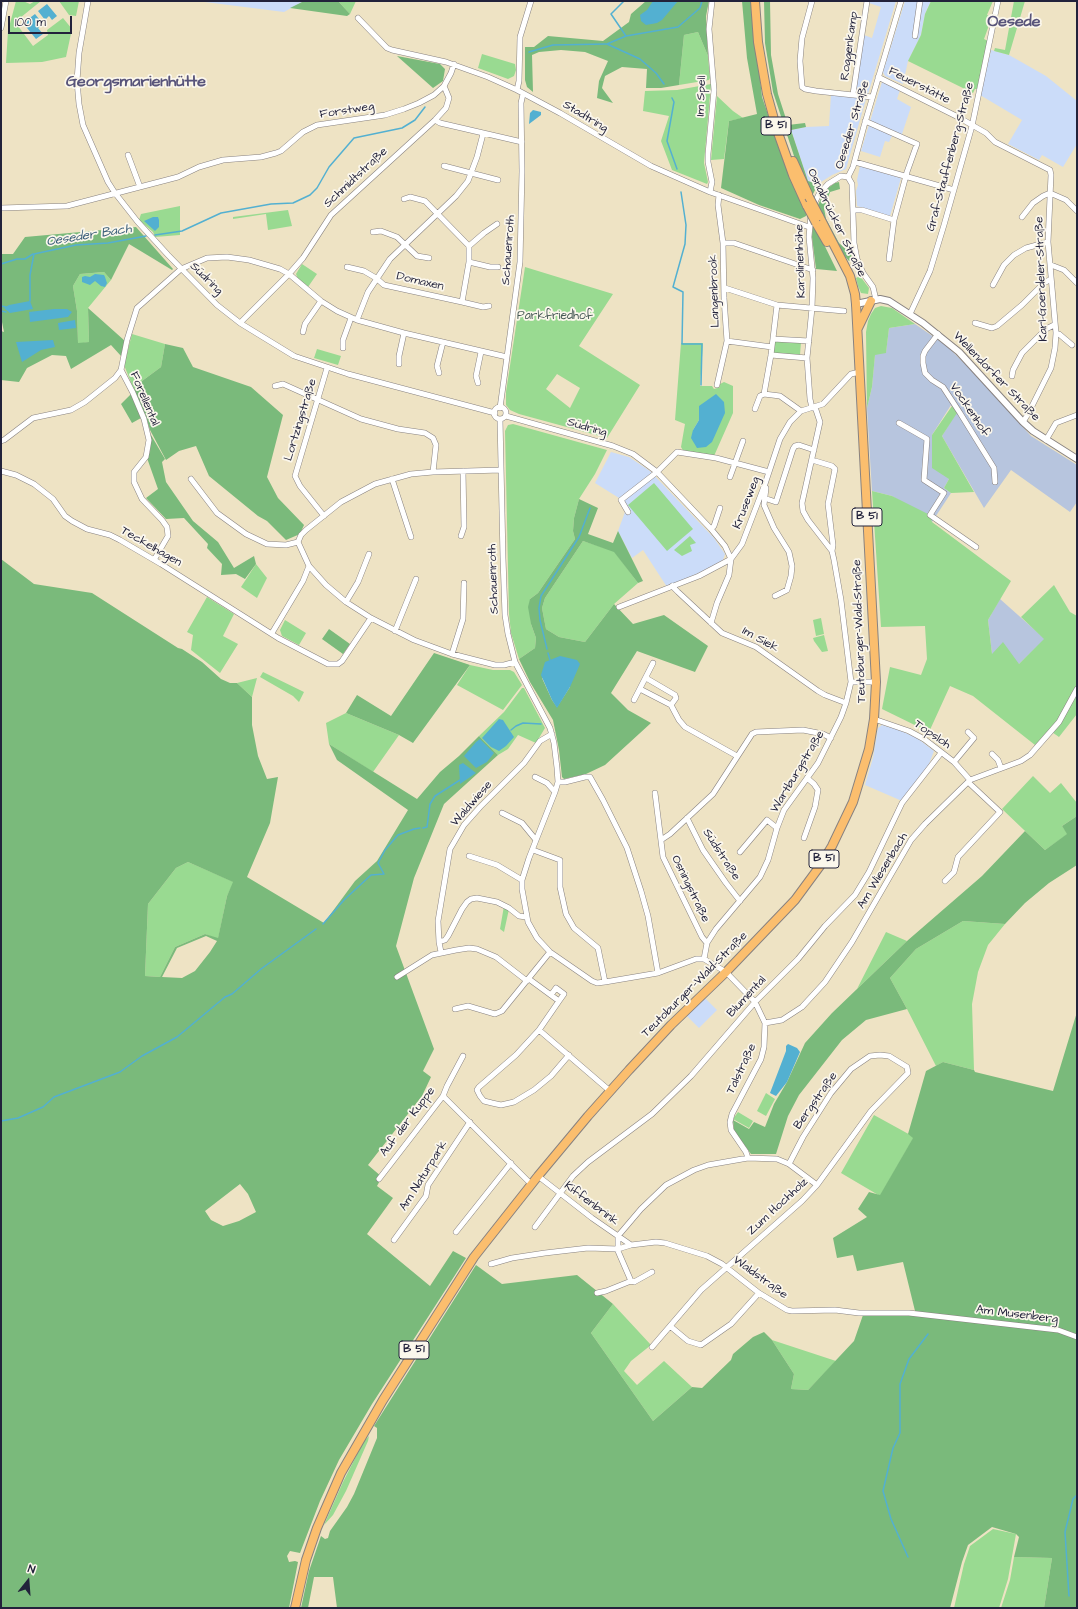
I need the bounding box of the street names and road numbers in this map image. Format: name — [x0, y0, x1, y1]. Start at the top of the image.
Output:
street label: Roggenkamp — [838, 11, 862, 81]
street label: Feuerstätte — [886, 64, 952, 108]
street label: Im Spell — [694, 75, 710, 117]
street label: Oeseder Straße — [833, 79, 873, 171]
street label: Graf-Stauffenberg-Straße — [924, 81, 978, 233]
street label: Stadtring — [560, 98, 610, 136]
street label: Forstweg — [319, 100, 375, 122]
road number: B 51 — [761, 117, 791, 135]
street label: Schmidtstraße — [321, 145, 391, 211]
street label: Osnabrücker Straße — [803, 166, 869, 280]
street label: Schauenroth — [499, 215, 519, 285]
street label: Karl-Goerdeler-Straße — [1033, 216, 1051, 342]
street label: Karolinenhöhe — [793, 224, 809, 298]
street label: Langenbrook — [707, 254, 723, 328]
street label: Südring — [187, 260, 225, 298]
street label: Domaxen — [395, 270, 445, 294]
street label: Wellendorfer Straße — [950, 329, 1042, 425]
street label: Forellental — [126, 370, 162, 428]
street label: Lortzingstraße — [282, 377, 320, 463]
street label: Vockenhof — [946, 380, 992, 440]
street label: Südring — [566, 415, 608, 441]
street label: Kruseweg — [730, 475, 764, 531]
road number: B 51 — [852, 508, 882, 526]
street label: Teckelhagen — [118, 524, 184, 570]
street label: Schauenroth — [486, 544, 502, 614]
street label: Teutoburger-Wald-Straße — [850, 559, 870, 703]
street label: Im Siek — [739, 624, 781, 656]
street label: Topsloh — [911, 717, 953, 753]
street label: Wartburgstraße — [768, 728, 828, 816]
street label: Waldwiese — [448, 778, 496, 830]
street label: Südstraße — [699, 827, 743, 883]
street label: Am Wiesenbach — [855, 830, 911, 912]
road number: B 51 — [809, 850, 839, 868]
street label: Osningstraße — [668, 853, 712, 925]
street label: Teutoburger-Wald-Straße — [639, 929, 751, 1041]
street label: Blumental — [724, 973, 770, 1021]
street label: Talstraße — [724, 1041, 760, 1097]
street label: Bergstraße — [791, 1070, 841, 1132]
street label: Auf der Kuppe — [377, 1085, 439, 1159]
street label: Am Naturpark — [397, 1138, 451, 1214]
street label: Zum Hochholz — [745, 1175, 811, 1239]
street label: Kiffenbrink — [561, 1179, 621, 1229]
street label: Waldstraße — [730, 1253, 790, 1303]
street label: Am Musenberg — [975, 1303, 1059, 1327]
road number: B 51 — [399, 1341, 429, 1359]

